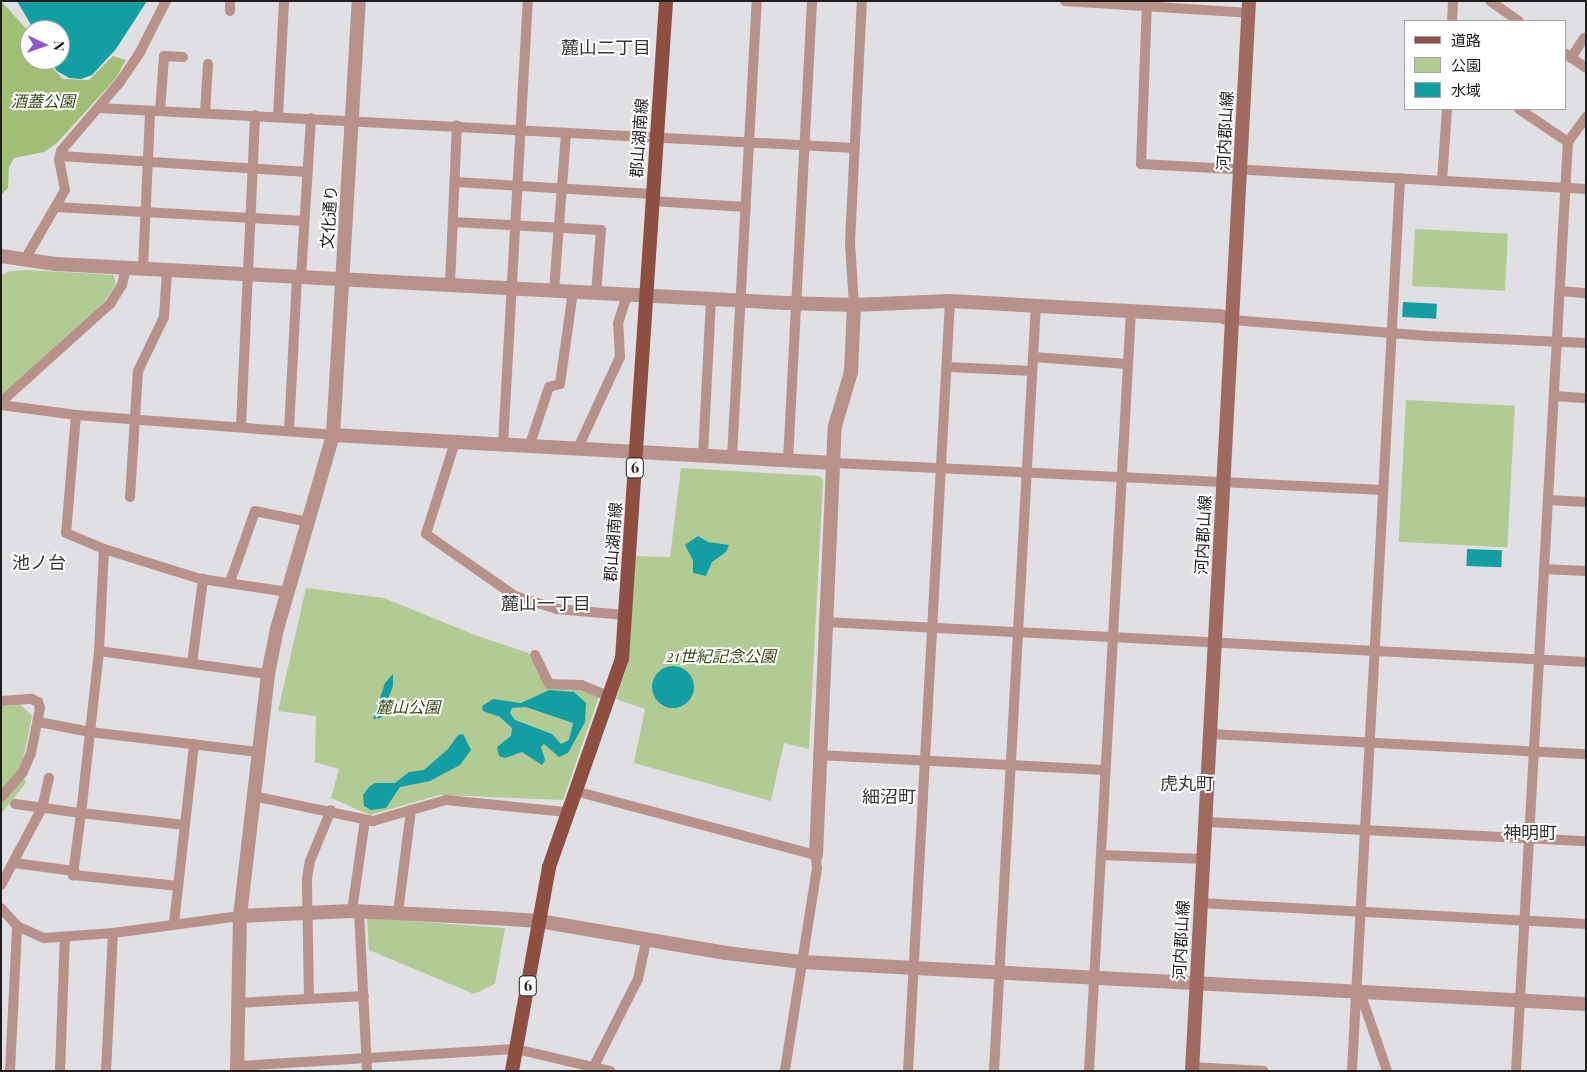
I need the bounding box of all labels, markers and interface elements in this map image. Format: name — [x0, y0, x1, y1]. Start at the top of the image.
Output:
north arrow — [20, 20, 70, 70]
legend — [1404, 20, 1567, 110]
text: 道路 — [1451, 30, 1481, 50]
district label: 麓山二丁目 — [561, 36, 651, 58]
text: N — [50, 40, 69, 51]
text: 公園 — [1451, 55, 1481, 75]
text: 水域 — [1451, 80, 1481, 100]
park label: 酒蓋公園 — [11, 91, 75, 111]
street label: 河内郡山線 — [1213, 91, 1237, 171]
street label: 郡山湖南線 — [627, 97, 651, 179]
street label: 文化通り — [317, 184, 341, 250]
road number: 6 — [625, 456, 645, 480]
street label: 河内郡山線 — [1191, 495, 1215, 575]
street label: 郡山湖南線 — [601, 501, 625, 583]
district label: 池ノ台 — [12, 551, 66, 573]
district label: 麓山一丁目 — [501, 592, 591, 614]
park label: 21世紀記念公園 — [666, 646, 776, 666]
park label: 麓山公園 — [376, 697, 440, 717]
district label: 虎丸町 — [1160, 772, 1214, 794]
district label: 細沼町 — [862, 785, 916, 807]
district label: 神明町 — [1503, 821, 1557, 843]
street label: 河内郡山線 — [1169, 900, 1193, 980]
road number: 6 — [518, 974, 538, 998]

